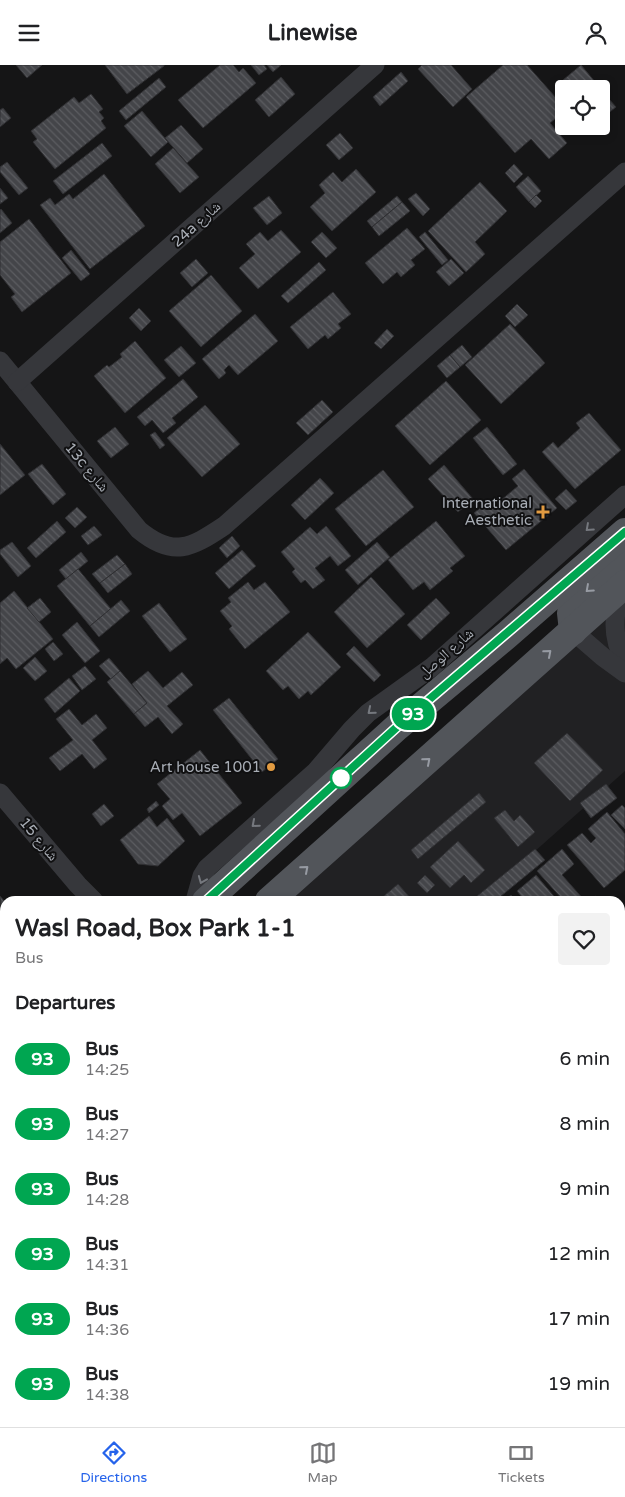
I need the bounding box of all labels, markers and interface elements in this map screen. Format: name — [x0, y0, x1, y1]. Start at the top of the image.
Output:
icon: menu — [15, 19, 43, 47]
icon: person — [582, 19, 610, 47]
text: Linewise — [268, 20, 357, 46]
map controls — [555, 80, 610, 135]
button: locate — [555, 80, 610, 135]
street label: 24a شارع — [168, 197, 225, 251]
street label: 13c شارع — [60, 439, 113, 496]
place label: International Aesthetic — [442, 494, 532, 529]
marker: International Aesthetic — [536, 505, 550, 519]
one-way arrow — [585, 522, 594, 531]
one-way arrow — [585, 583, 594, 592]
street label: شارع الوصل — [415, 624, 478, 682]
one-way arrow — [542, 650, 551, 659]
line badge: 93 — [390, 698, 436, 730]
text: 93 — [402, 703, 424, 725]
one-way arrow — [368, 705, 377, 714]
place label: Art house 1001 — [150, 758, 261, 776]
one-way arrow — [421, 758, 430, 767]
marker: Art house 1001 — [265, 761, 277, 773]
unlabelled marker — [330, 767, 352, 789]
street label: شارع 15 — [15, 814, 62, 865]
one-way arrow — [252, 819, 261, 828]
one-way arrow — [300, 866, 309, 875]
one-way arrow — [197, 875, 207, 883]
button: heart — [558, 913, 610, 965]
text: Wasl Road, Box Park 1-1 — [15, 914, 296, 943]
text: Bus — [15, 948, 43, 968]
text: Departures — [15, 992, 115, 1014]
text: Bus — [85, 1038, 119, 1060]
text: 93 — [31, 1048, 54, 1070]
text: 6 min — [559, 1048, 610, 1070]
text: 14:25 — [85, 1060, 129, 1080]
text: Bus — [85, 1103, 119, 1125]
text: 93 — [31, 1113, 54, 1135]
text: 8 min — [559, 1113, 610, 1135]
text: 14:27 — [85, 1125, 129, 1145]
text: Bus — [85, 1168, 119, 1190]
text: 93 — [31, 1178, 54, 1200]
text: 9 min — [559, 1178, 610, 1200]
text: 14:28 — [85, 1190, 129, 1210]
text: Bus — [85, 1233, 119, 1255]
text: 93 — [31, 1243, 54, 1265]
text: 12 min — [547, 1243, 610, 1265]
text: 14:31 — [85, 1255, 129, 1275]
text: Bus — [85, 1298, 119, 1320]
text: 93 — [31, 1308, 54, 1330]
text: 17 min — [547, 1308, 610, 1330]
text: 14:36 — [85, 1320, 129, 1340]
text: Bus — [85, 1363, 119, 1385]
text: 93 — [31, 1373, 54, 1395]
text: 19 min — [547, 1373, 610, 1395]
text: 14:38 — [85, 1385, 129, 1405]
tab: Directions — [80, 1439, 147, 1486]
tab: Map — [307, 1439, 338, 1486]
tab: Tickets — [498, 1439, 545, 1486]

